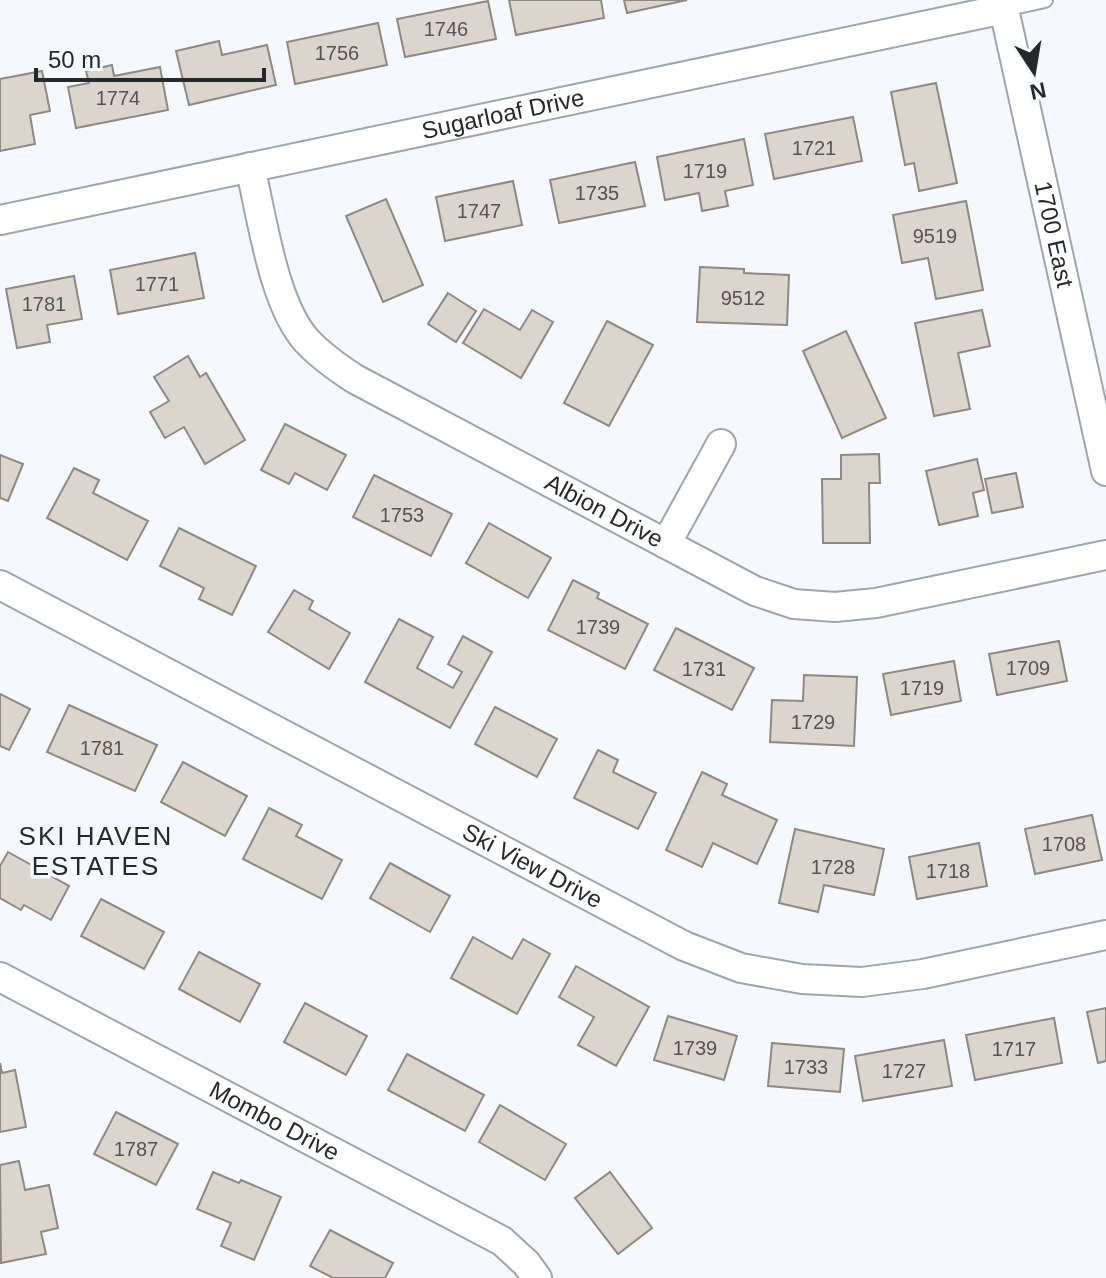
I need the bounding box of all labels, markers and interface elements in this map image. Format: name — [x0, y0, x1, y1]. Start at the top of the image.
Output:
house number: 1746 — [424, 18, 468, 40]
scale bar — [36, 32, 264, 82]
north arrow — [994, 32, 1074, 112]
house number: 1756 — [315, 42, 359, 64]
text: 50 m — [48, 46, 101, 73]
text: N — [1028, 77, 1048, 105]
street label: Sugarloaf Drive — [419, 84, 587, 144]
house number: 1774 — [96, 87, 140, 109]
house number: 1721 — [792, 137, 836, 159]
house number: 1719 — [683, 160, 727, 182]
street label: 1700 East — [1029, 179, 1079, 290]
house number: 1735 — [575, 182, 619, 204]
house number: 1747 — [457, 200, 501, 222]
house number: 9519 — [913, 225, 957, 247]
house number: 1771 — [135, 273, 179, 295]
house number: 9512 — [721, 287, 765, 309]
house number: 1781 — [22, 293, 66, 315]
street label: Albion Drive — [541, 468, 668, 553]
house number: 1753 — [380, 504, 424, 526]
house number: 1739 — [576, 616, 620, 638]
house number: 1709 — [1006, 657, 1050, 679]
house number: 1731 — [682, 658, 726, 680]
house number: 1719 — [900, 677, 944, 699]
house number: 1729 — [791, 711, 835, 733]
house number: 1781 — [80, 737, 124, 759]
street label: Ski View Drive — [458, 818, 607, 914]
district label: SKI HAVEN ESTATES — [19, 821, 173, 881]
house number: 1708 — [1042, 833, 1086, 855]
house number: 1728 — [811, 856, 855, 878]
house number: 1718 — [926, 860, 970, 882]
house number: 1739 — [673, 1037, 717, 1059]
house number: 1717 — [992, 1038, 1036, 1060]
house number: 1733 — [784, 1056, 828, 1078]
house number: 1727 — [882, 1060, 926, 1082]
street label: Mombo Drive — [205, 1076, 344, 1166]
house number: 1787 — [114, 1138, 158, 1160]

